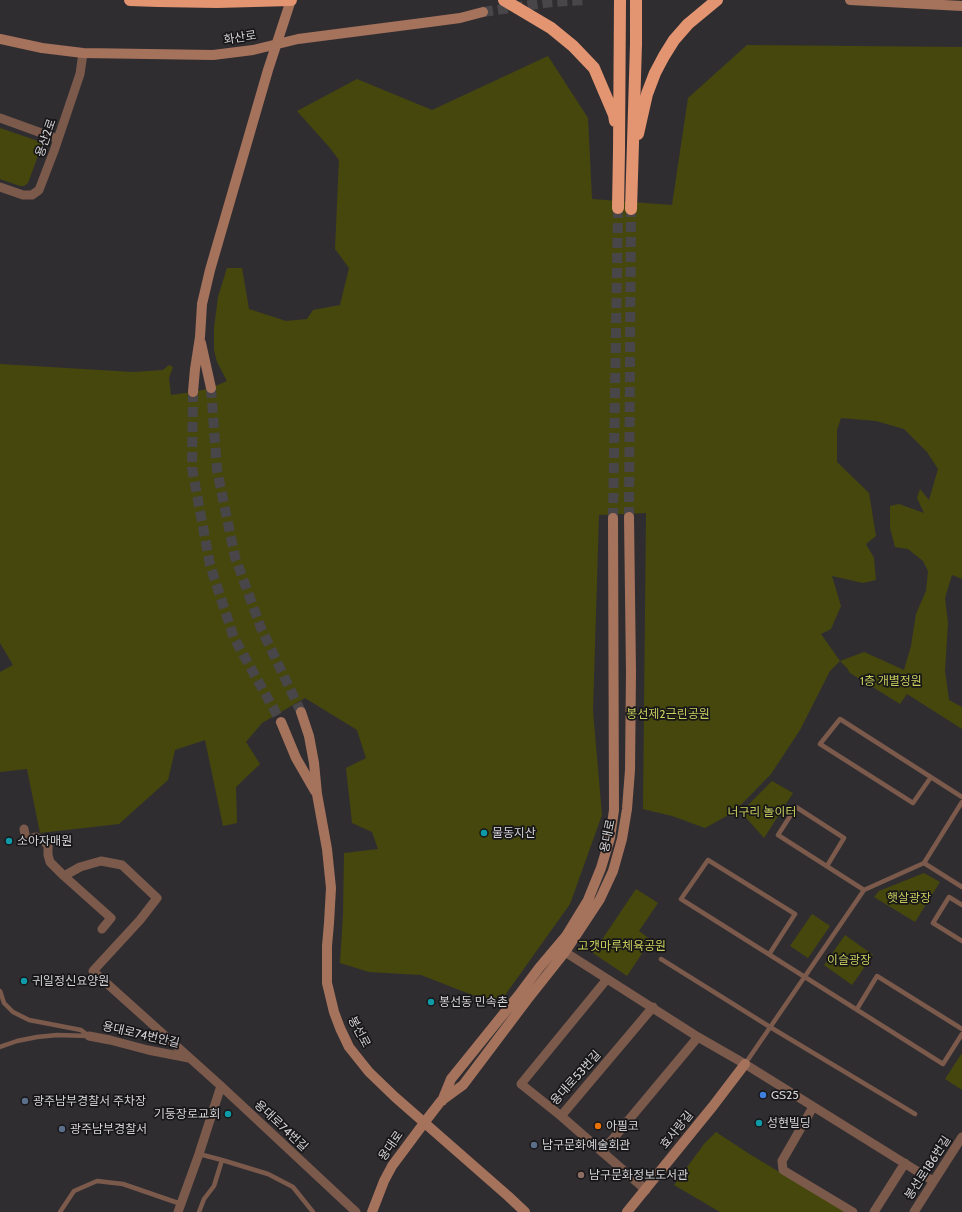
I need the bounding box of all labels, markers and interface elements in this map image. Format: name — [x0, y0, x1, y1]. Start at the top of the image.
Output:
street label: 화산로 — [223, 28, 257, 48]
street label: 용산2로 — [33, 117, 59, 159]
park label: 1층 개별정원 — [860, 674, 922, 688]
park label: 봉선제2근린공원 — [626, 707, 710, 721]
park label: 너구리 놀이터 — [728, 805, 796, 819]
street label: 용대로 — [598, 818, 618, 854]
place label: 물동지산 — [492, 826, 536, 840]
marker: 물동지산 — [479, 828, 489, 838]
place label: 소아자매원 — [17, 834, 72, 848]
marker: 소아자매원 — [4, 836, 14, 846]
park label: 햇살광장 — [887, 891, 931, 905]
park label: 고갯마루체육공원 — [578, 939, 666, 953]
park label: 이슬광장 — [827, 953, 871, 967]
place label: 귀일정신요양원 — [32, 974, 109, 988]
marker: 귀일정신요양원 — [19, 976, 29, 986]
place label: 봉선동 민속촌 — [439, 995, 508, 1009]
marker: 봉선동 민속촌 — [426, 997, 436, 1007]
street label: 봉선로 — [345, 1014, 373, 1050]
street label: 용대로74번안길 — [101, 1019, 181, 1051]
street label: 용대로53번길 — [548, 1048, 604, 1108]
place label: GS25 — [771, 1088, 799, 1102]
marker: GS25 — [758, 1090, 768, 1100]
place label: 광주남부경찰서 주차장 — [33, 1094, 146, 1108]
marker: 광주남부경찰서 주차장 — [20, 1096, 30, 1106]
street label: 용대로74번길 — [251, 1098, 311, 1154]
place label: 기둥장로교회 — [154, 1107, 220, 1121]
street label: 효사랑길 — [658, 1108, 696, 1152]
marker: 기둥장로교회 — [223, 1109, 233, 1119]
place label: 성현빌딩 — [767, 1116, 811, 1130]
marker: 성현빌딩 — [754, 1118, 764, 1128]
place label: 아필코 — [606, 1119, 639, 1133]
marker: 아필코 — [593, 1121, 603, 1131]
place label: 광주남부경찰서 — [70, 1122, 147, 1136]
marker: 광주남부경찰서 — [57, 1124, 67, 1134]
street label: 용대로 — [376, 1128, 406, 1164]
street label: 봉선로186번길 — [902, 1133, 954, 1203]
place label: 남구문화예술회관 — [542, 1138, 630, 1152]
marker: 남구문화예술회관 — [529, 1140, 539, 1150]
place label: 남구문화정보도서관 — [589, 1168, 688, 1182]
marker: 남구문화정보도서관 — [576, 1170, 586, 1180]

